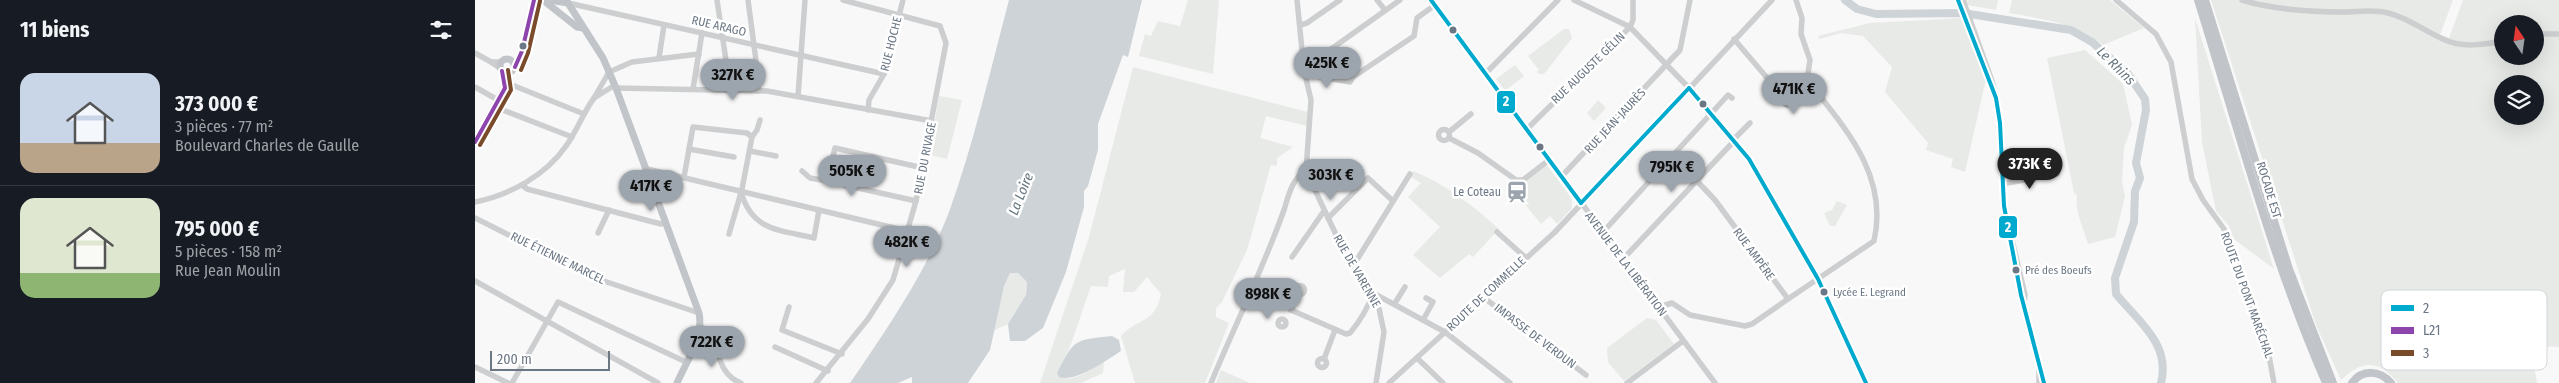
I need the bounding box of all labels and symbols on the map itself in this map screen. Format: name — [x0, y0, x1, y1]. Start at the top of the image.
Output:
street label: RUE ARAGO — [690, 13, 748, 39]
street label: RUE HOCHE — [877, 15, 905, 73]
north arrow — [2494, 15, 2544, 65]
unlabelled marker — [1448, 25, 1458, 35]
street label: RUE AUGUSTE GÉLIN — [1548, 29, 1628, 107]
unlabelled marker — [518, 41, 528, 51]
water label: Le Rhins — [2093, 43, 2139, 89]
pin: 425K € — [1286, 46, 1368, 89]
pin: 327K € — [692, 58, 774, 101]
pin: 471K € — [1753, 72, 1835, 115]
street label: RUE JEAN-JAURÈS — [1581, 85, 1649, 156]
line badge: 2 — [1496, 90, 1516, 114]
text: 2 — [1502, 93, 1510, 110]
unlabelled marker — [1698, 99, 1708, 109]
street label: RUE DU RIVAGE — [911, 120, 939, 195]
unlabelled marker — [1535, 142, 1545, 152]
pin: 373K € — [1989, 148, 2071, 190]
pin: 795K € — [1631, 150, 1713, 193]
pin: 505K € — [811, 154, 893, 197]
pin: 303K € — [1290, 158, 1372, 201]
street label: ROCADE EST — [2254, 160, 2284, 220]
pin: 417K € — [610, 170, 692, 212]
water label: La Loire — [1005, 170, 1037, 218]
station icon: Le Coteau — [1504, 179, 1530, 205]
place label: Le Coteau — [1453, 185, 1501, 199]
street label: AVENUE DE LA LIBÉRATION — [1582, 208, 1671, 319]
line badge: 2 — [1998, 215, 2018, 239]
text: 2 — [2004, 219, 2012, 236]
street label: RUE AMPÈRE — [1730, 225, 1779, 283]
pin: 482K € — [866, 226, 948, 268]
street label: RUE ÉTIENNE MARCEL — [509, 228, 609, 287]
street label: ROUTE DU PONT MARÉCHAL — [2218, 230, 2278, 361]
street label: RUE DE VARENNE — [1330, 232, 1384, 310]
street label: ROUTE DE COMMELLE — [1444, 254, 1529, 334]
place label: Pré des Boeufs — [2025, 264, 2092, 277]
marker: Pré des Boeufs — [2011, 265, 2021, 275]
pin: 898K € — [1227, 278, 1309, 320]
place label: Lycée E. Legrand — [1833, 286, 1906, 299]
marker: Lycée E. Legrand — [1819, 287, 1829, 297]
legend — [2381, 290, 2547, 370]
text: 2 — [2423, 300, 2429, 317]
street label: IMPASSE DE VERDUN — [1491, 301, 1579, 371]
text: L21 — [2423, 322, 2440, 339]
pin: 722K € — [671, 326, 753, 368]
text: 3 — [2423, 345, 2429, 362]
scale bar — [490, 348, 610, 371]

